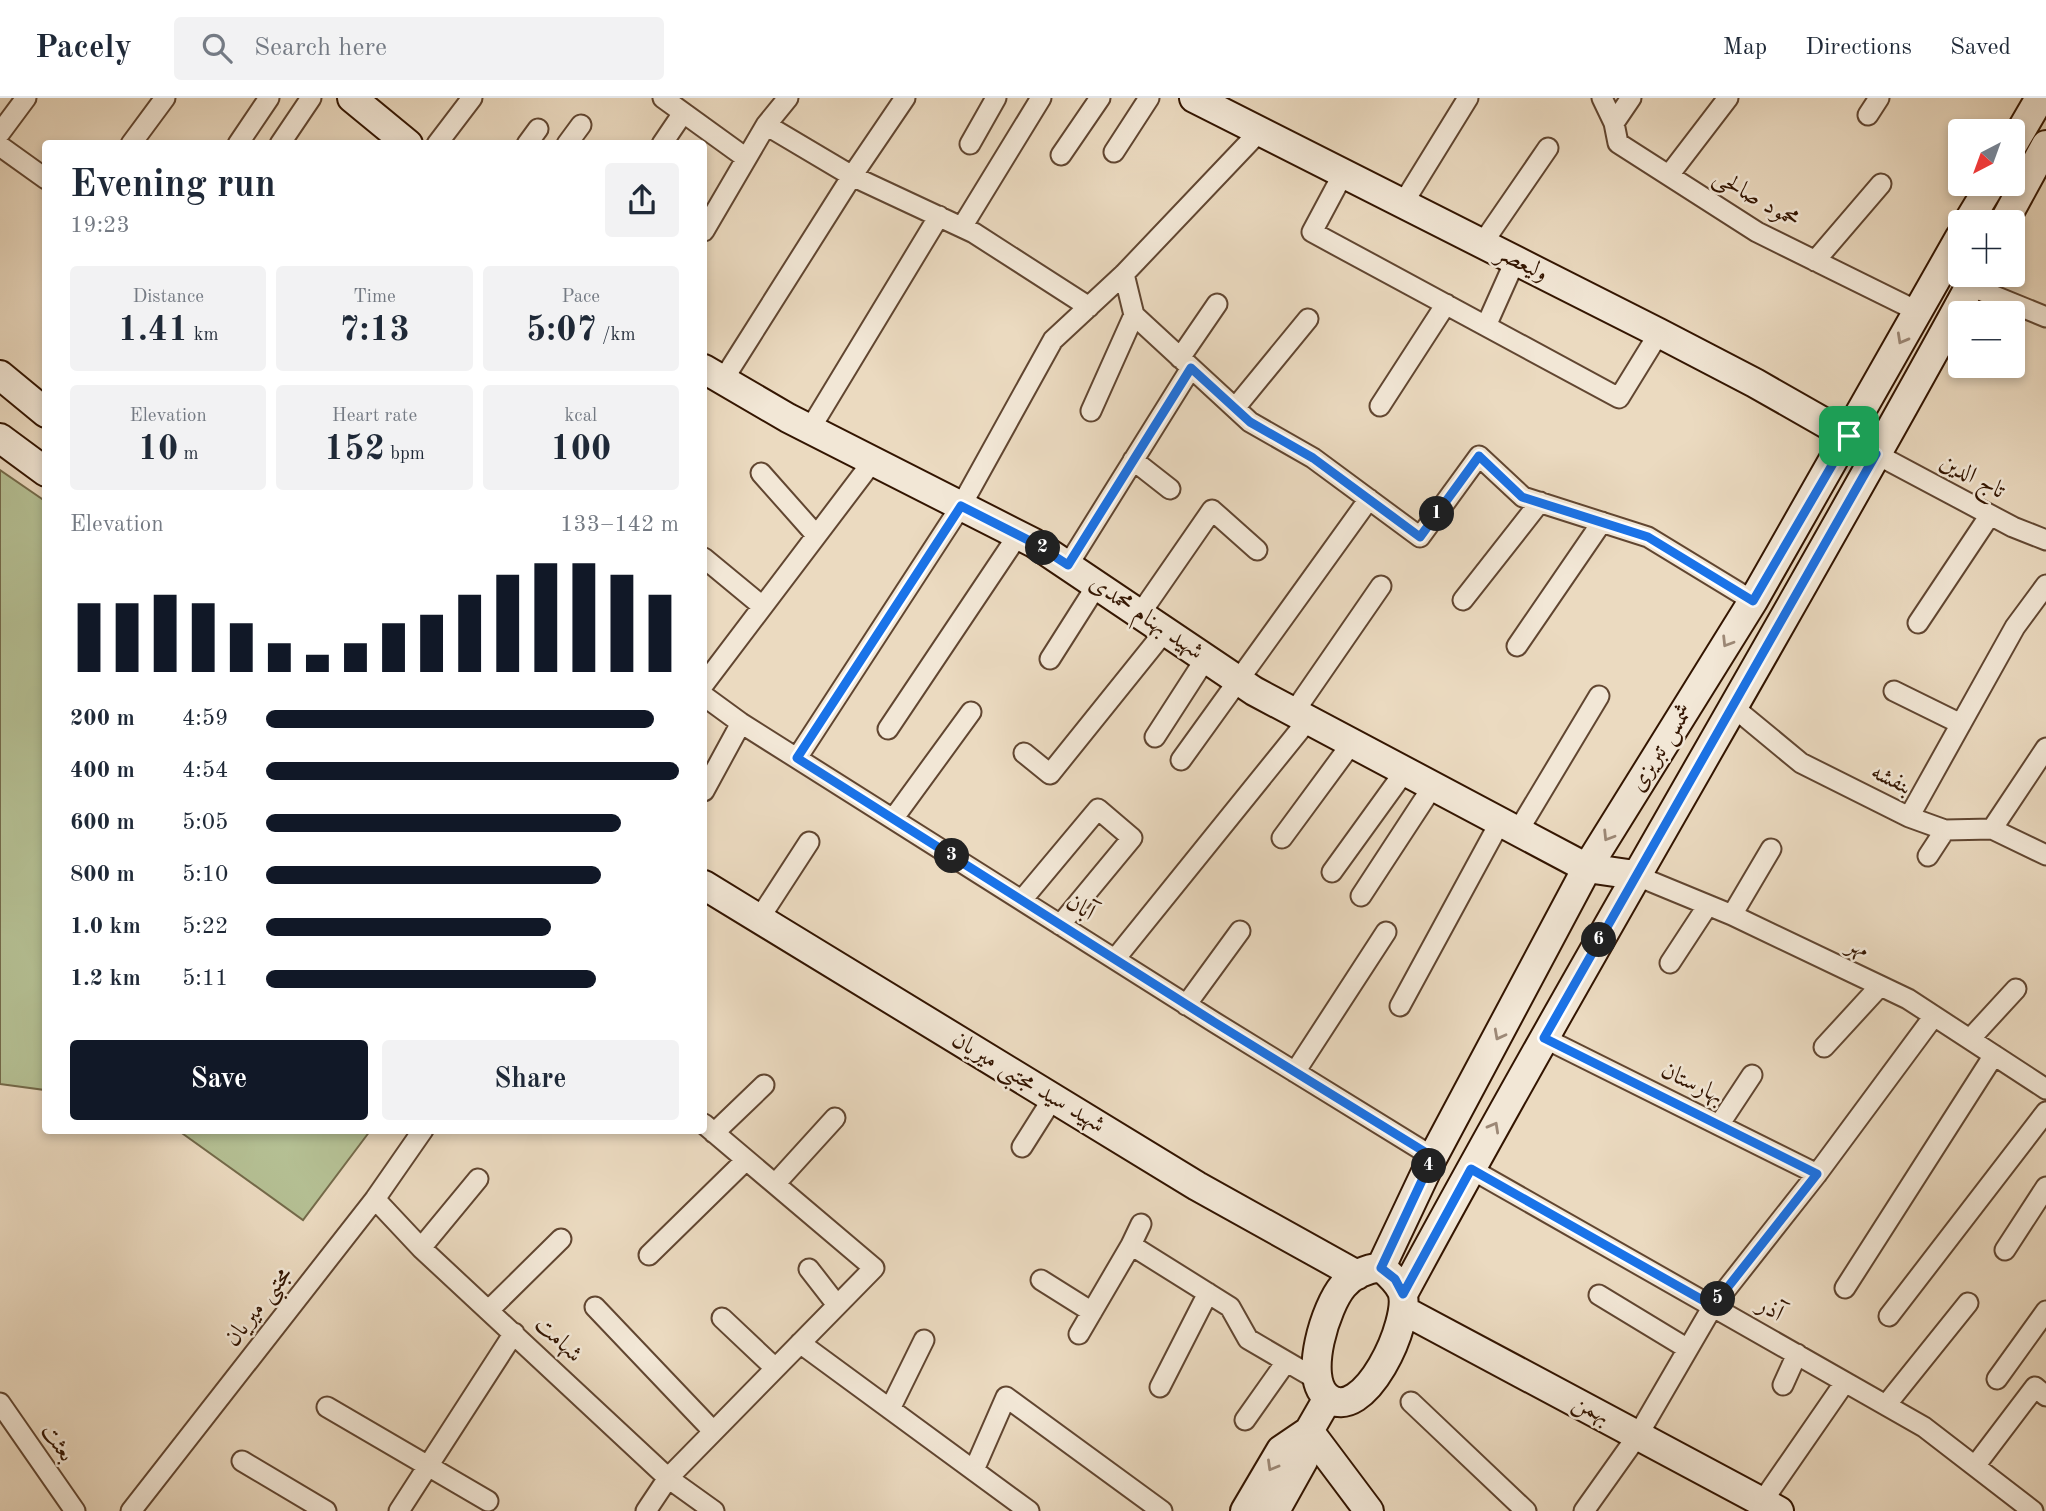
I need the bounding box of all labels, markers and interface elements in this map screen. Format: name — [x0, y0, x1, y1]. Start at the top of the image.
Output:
search box — [174, 17, 664, 80]
icon: search — [198, 29, 236, 67]
text: Pacely — [35, 32, 132, 65]
text: Search here — [254, 35, 387, 61]
text: Map — [1723, 36, 1767, 60]
text: Directions — [1805, 36, 1912, 60]
text: Saved — [1950, 36, 2011, 60]
north arrow — [1948, 119, 2025, 196]
map controls — [1948, 119, 2025, 378]
button: share — [605, 163, 679, 237]
street label: محمود صالحی — [1707, 165, 1803, 236]
text: Evening run — [70, 167, 276, 205]
button: + — [1948, 210, 2025, 287]
text: 19:23 — [70, 214, 130, 237]
street label: ولیعصر — [1489, 240, 1552, 288]
text: Distance — [132, 288, 204, 307]
text: Time — [353, 288, 396, 307]
text: Pace — [562, 288, 600, 307]
button: − — [1948, 301, 2025, 378]
text: 1.41 — [118, 313, 188, 348]
text: 7:13 — [339, 313, 410, 348]
text: 5:07 — [526, 313, 597, 348]
text: km — [188, 326, 219, 345]
text: /km — [597, 326, 636, 345]
one-way arrow — [1897, 331, 1910, 344]
pin — [1819, 406, 1879, 466]
text: Elevation — [130, 407, 207, 426]
text: Heart rate — [332, 407, 417, 426]
text: kcal — [564, 407, 597, 426]
icon: arrive — [1830, 417, 1868, 455]
text: 10 — [138, 432, 178, 467]
text: 152 — [324, 432, 385, 467]
text: 100 — [550, 432, 611, 467]
text: m — [178, 445, 199, 464]
text: bpm — [385, 445, 425, 464]
street label: تاج الدین — [1932, 450, 2009, 510]
pin: 1 — [1420, 496, 1454, 532]
text: 1 — [1431, 504, 1442, 523]
text: Elevation — [70, 513, 164, 536]
text: 133–142 m — [560, 513, 679, 536]
pin: 2 — [1026, 531, 1060, 566]
text: 2 — [1037, 538, 1048, 557]
street label: شهید بهنام محمدی — [1081, 571, 1207, 671]
one-way arrow — [1723, 635, 1736, 648]
street label: شمس تبریزی — [1626, 700, 1700, 797]
text: 200 m — [70, 707, 135, 730]
text: 4:59 — [182, 707, 228, 730]
text: 400 m — [70, 759, 135, 782]
text: 4:54 — [182, 759, 228, 782]
street label: بنفشه — [1867, 760, 1915, 800]
text: 600 m — [70, 811, 135, 834]
text: 5:05 — [182, 811, 228, 834]
one-way arrow — [1603, 828, 1616, 841]
pin: 3 — [934, 838, 970, 874]
text: 3 — [946, 846, 957, 865]
text: 800 m — [70, 863, 135, 886]
text: 5:10 — [182, 863, 228, 886]
street label: آبان — [1061, 887, 1103, 927]
text: 1.0 km — [70, 915, 141, 938]
text: 5:22 — [182, 915, 228, 938]
pin: 6 — [1582, 922, 1616, 958]
text: 6 — [1593, 930, 1604, 949]
street label: مهر — [1840, 931, 1873, 964]
text: 1.2 km — [70, 967, 141, 990]
text: 5:11 — [182, 967, 228, 990]
street label: شهید سید مجتبی میریان — [944, 1028, 1109, 1143]
one-way arrow — [1494, 1028, 1507, 1040]
button: Save — [70, 1040, 368, 1120]
button: Share — [382, 1040, 679, 1120]
street label: بهارستان — [1656, 1059, 1727, 1110]
one-way arrow — [1486, 1121, 1499, 1134]
pin: 4 — [1412, 1148, 1446, 1184]
text: 4 — [1423, 1156, 1434, 1175]
street label: مجتبی میریان — [221, 1262, 302, 1355]
pin: 5 — [1700, 1282, 1736, 1316]
text: 5 — [1712, 1289, 1723, 1308]
street label: آذر — [1751, 1289, 1791, 1328]
street label: شهامت — [529, 1312, 586, 1368]
street label: بهمن — [1567, 1390, 1614, 1431]
street label: بعثت — [36, 1420, 78, 1466]
one-way arrow — [1267, 1459, 1280, 1472]

